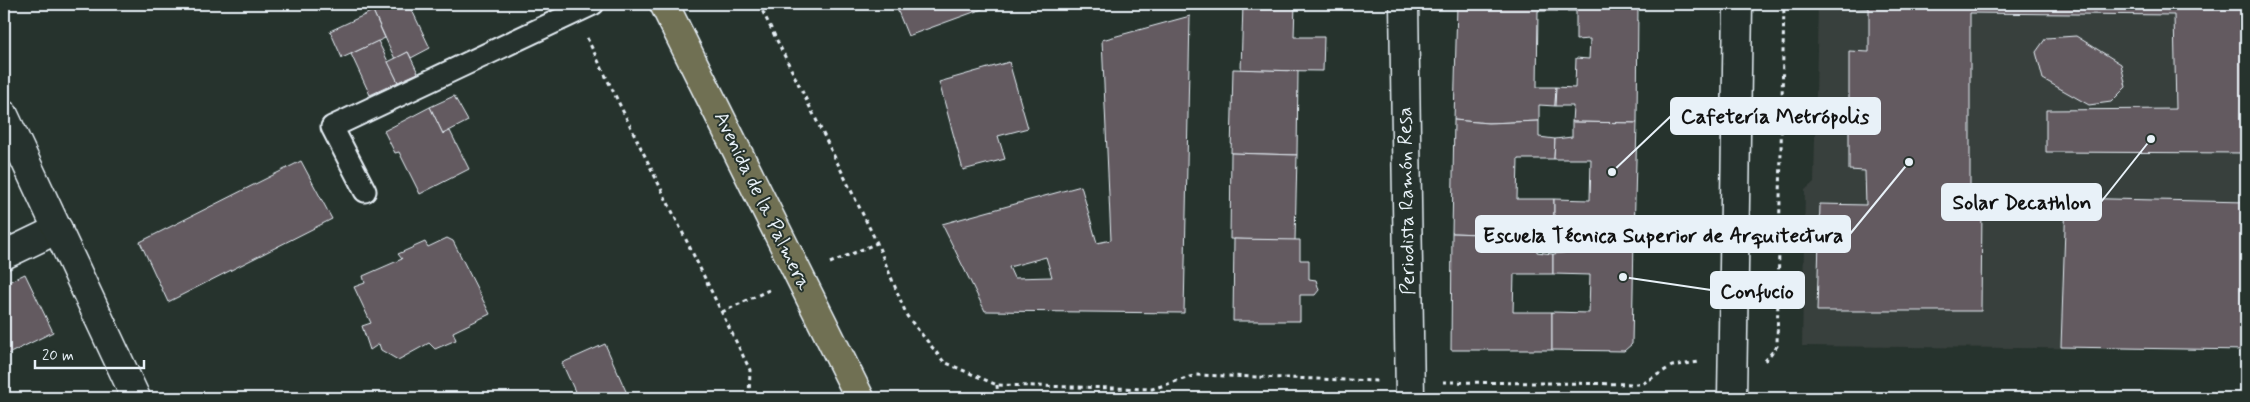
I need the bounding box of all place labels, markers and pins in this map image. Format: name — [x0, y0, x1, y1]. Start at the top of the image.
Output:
callout: Cafetería Metrópolis — [1671, 98, 1880, 134]
callout: Solar Decathlon — [1942, 184, 2101, 220]
callout: Escuela Técnica Superior de Arquitectura — [1476, 216, 1850, 252]
callout: Confucio — [1711, 272, 1804, 308]

